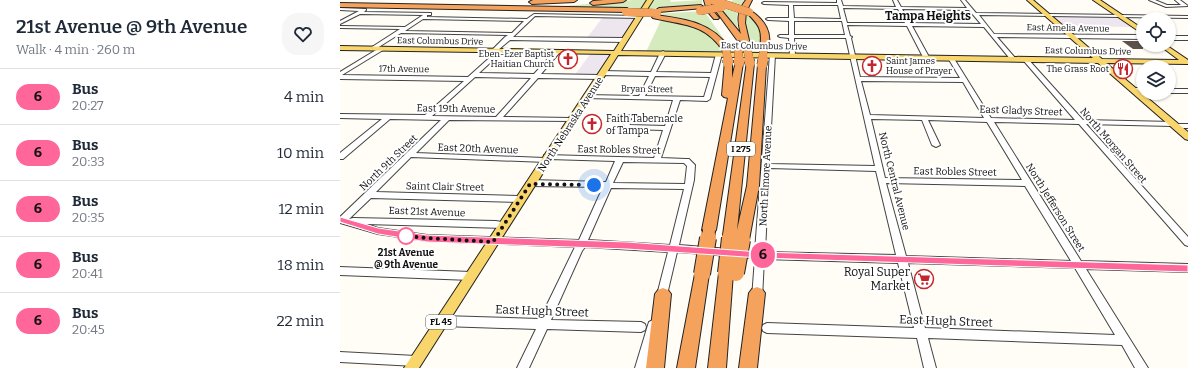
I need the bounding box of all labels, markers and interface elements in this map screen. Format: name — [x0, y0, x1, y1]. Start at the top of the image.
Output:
district label: Tampa Heights — [885, 9, 971, 23]
map controls — [1136, 12, 1176, 100]
button: locate — [1136, 12, 1176, 52]
button: heart — [282, 13, 324, 55]
text: 21st Avenue @ 9th Avenue — [16, 15, 247, 38]
street label: East Amelia Avenue — [1026, 22, 1110, 34]
street label: East Columbus Drive — [397, 35, 483, 47]
street label: East Columbus Drive — [721, 40, 807, 52]
text: Walk · 4 min · 260 m — [16, 42, 135, 57]
street label: East Columbus Drive — [1045, 45, 1131, 57]
church icon: Eben-Ezer Baptist Haitian Church — [557, 48, 579, 70]
place label: Eben-Ezer Baptist Haitian Church — [479, 49, 555, 69]
church icon: Saint James House of Prayer — [861, 55, 883, 77]
place label: Saint James House of Prayer — [886, 56, 952, 76]
restaurant icon: The Grass Root — [1112, 58, 1134, 80]
button: layers — [1136, 60, 1176, 100]
street label: 17th Avenue — [379, 64, 429, 74]
place label: The Grass Root — [1047, 64, 1110, 74]
street label: North Nebraska Avenue — [536, 75, 606, 174]
text: Bus — [72, 80, 98, 98]
street label: Bryan Street — [621, 84, 674, 94]
text: 6 — [34, 88, 42, 105]
text: 4 min — [284, 88, 324, 106]
text: 20:27 — [72, 98, 104, 113]
street label: East 19th Avenue — [417, 102, 495, 116]
street label: East Gladys Street — [979, 104, 1063, 118]
street label: North Morgan Street — [1077, 106, 1149, 186]
church icon: Faith Tabernacle of Tampa — [581, 113, 603, 135]
place label: Faith Tabernacle of Tampa — [606, 113, 683, 137]
street label: North Elmore Avenue — [757, 125, 775, 227]
street label: North Central Avenue — [876, 131, 912, 232]
street label: North 9th Street — [357, 132, 420, 193]
text: Bus — [72, 136, 98, 154]
street label: East 20th Avenue — [437, 142, 518, 156]
road number: I 275 — [727, 142, 755, 156]
street label: East Robles Street — [577, 143, 661, 157]
text: 6 — [34, 144, 42, 161]
text: 10 min — [277, 144, 324, 162]
text: 20:33 — [72, 154, 105, 169]
street label: North Jefferson Street — [1023, 161, 1087, 254]
street label: East Robles Street — [913, 165, 997, 179]
your location — [584, 175, 604, 195]
street label: Saint Clair Street — [406, 180, 485, 194]
text: Bus — [72, 192, 98, 210]
text: 6 — [34, 200, 42, 217]
text: 12 min — [278, 200, 324, 218]
street label: East 21st Avenue — [388, 205, 466, 219]
text: 20:35 — [72, 210, 105, 225]
marker: 21st Avenue @ 9th Avenue — [397, 227, 415, 245]
line badge: 6 — [750, 242, 776, 268]
text: 6 — [759, 246, 767, 263]
place label: 21st Avenue @ 9th Avenue — [374, 247, 439, 271]
text: Bus — [72, 248, 98, 266]
text: 6 — [34, 256, 42, 273]
text: 18 min — [278, 256, 324, 274]
place label: Royal Super Market — [844, 265, 911, 293]
text: 20:41 — [72, 266, 103, 281]
supermarket icon: Royal Super Market — [913, 268, 935, 290]
street label: East Hugh Street — [495, 302, 590, 320]
text: Bus — [72, 304, 98, 322]
text: 6 — [34, 312, 42, 329]
text: 22 min — [276, 312, 324, 330]
street label: East Hugh Street — [899, 312, 994, 330]
road number: FL 45 — [426, 315, 456, 329]
text: 20:45 — [72, 322, 105, 337]

